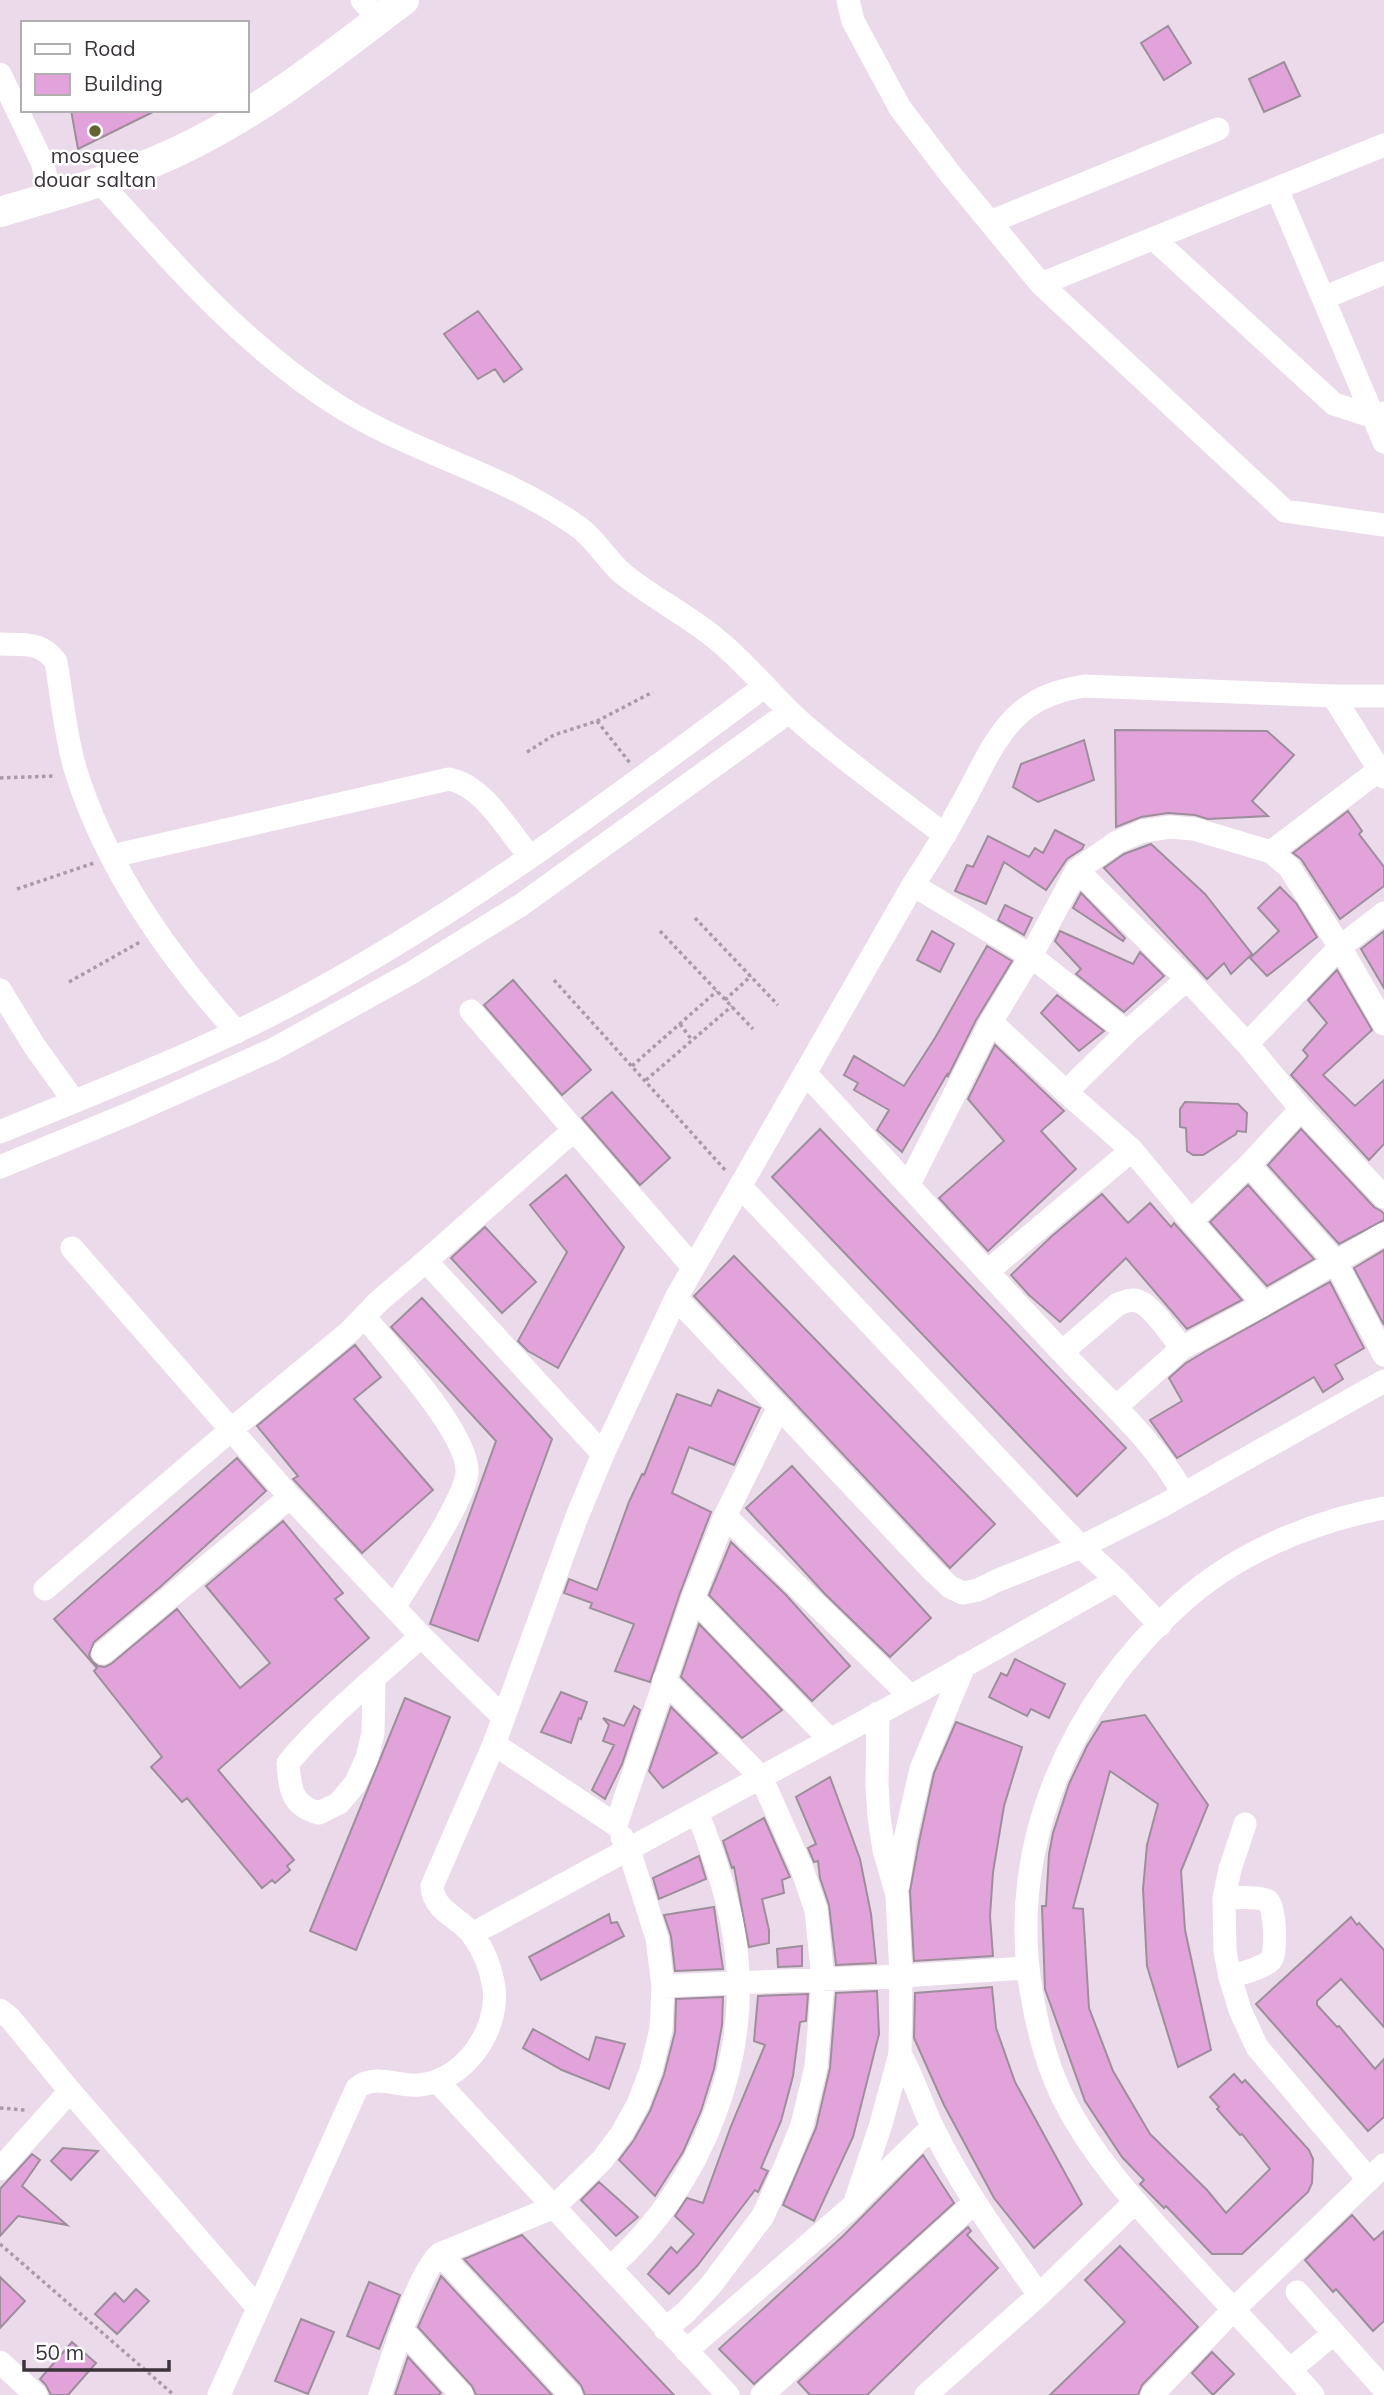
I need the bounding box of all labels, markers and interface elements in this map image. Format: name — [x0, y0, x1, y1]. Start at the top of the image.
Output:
legend — [21, 21, 248, 112]
text: Road — [84, 35, 135, 61]
text: Building — [84, 70, 163, 96]
marker: mosquee douar saltan — [87, 123, 103, 139]
place label: mosquee douar saltan — [34, 142, 156, 192]
scale bar — [24, 2328, 170, 2372]
text: 50 m — [35, 2339, 84, 2365]

